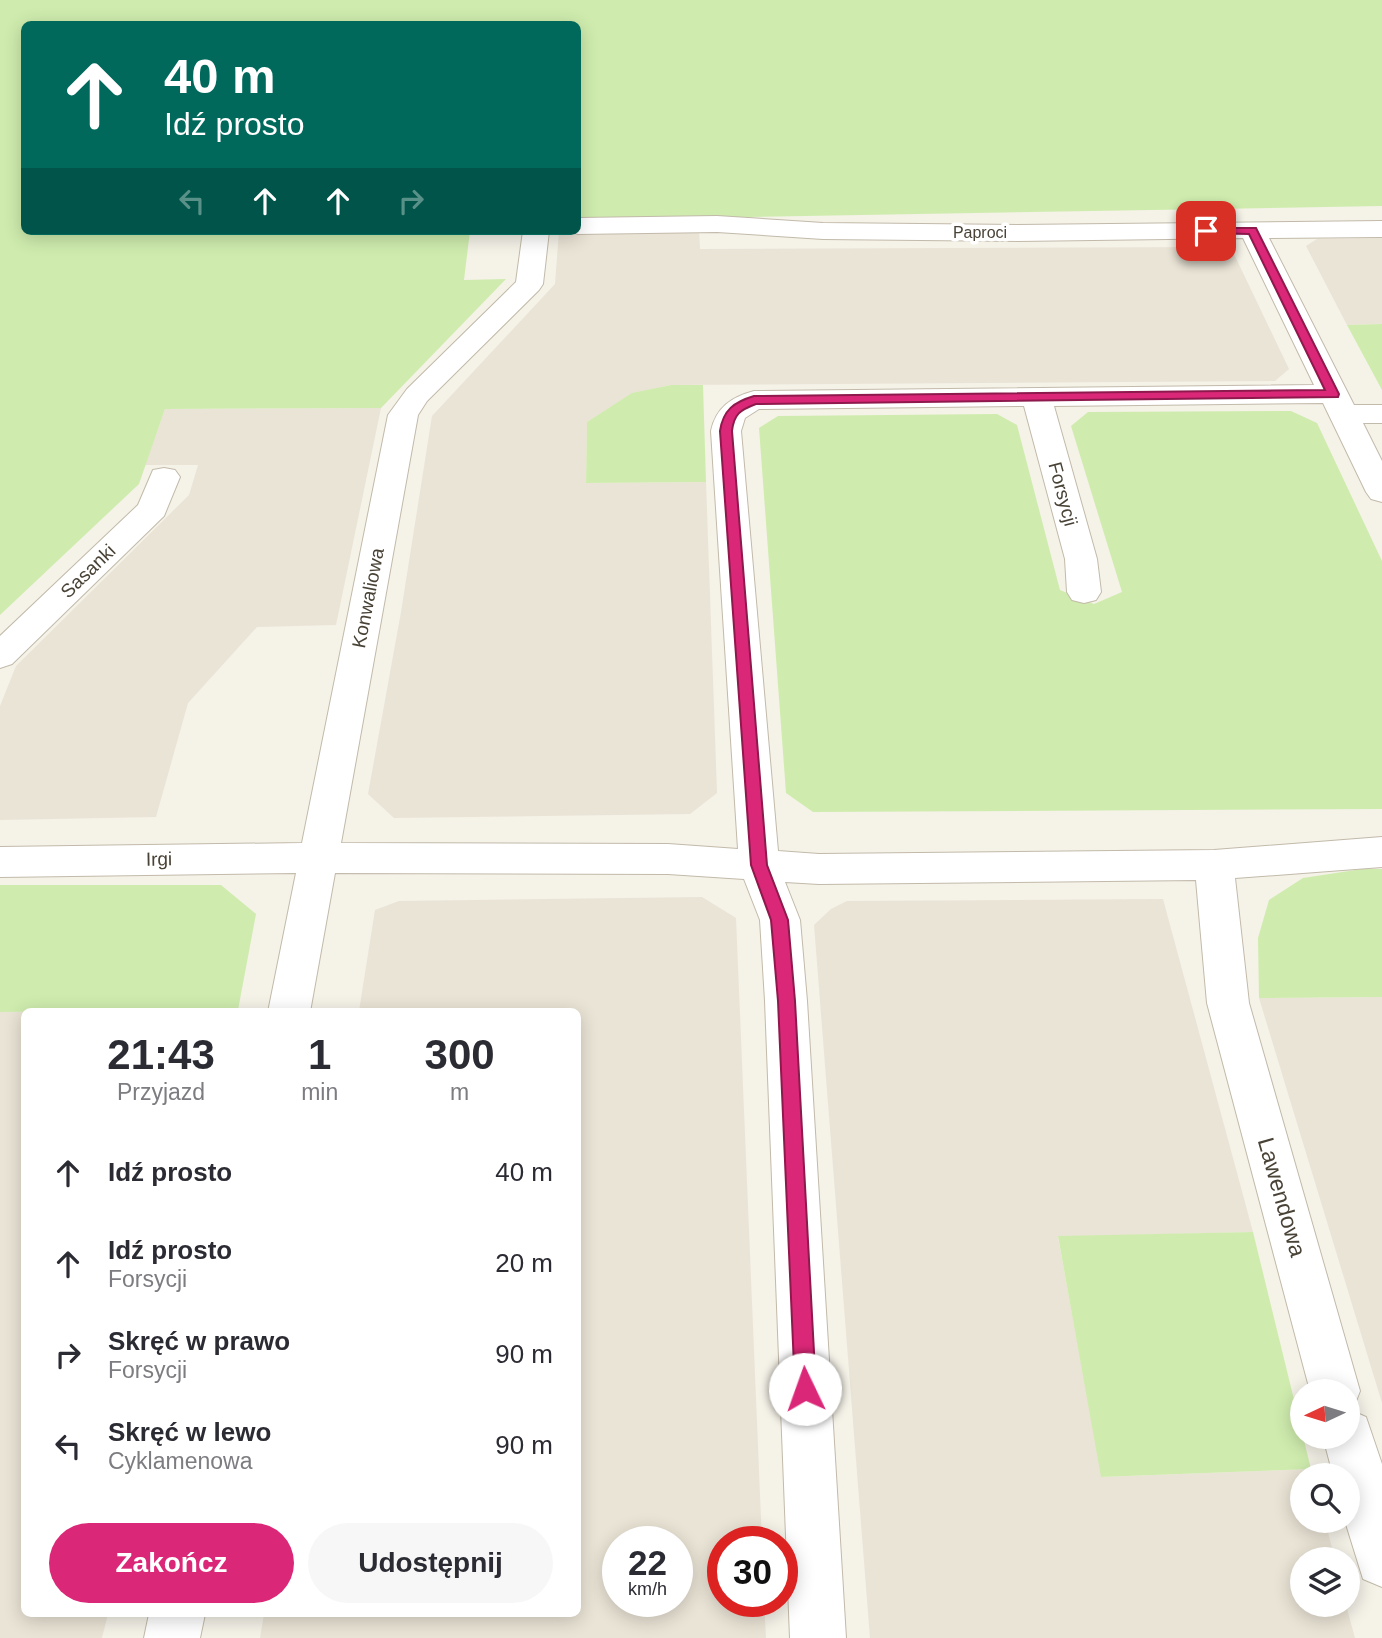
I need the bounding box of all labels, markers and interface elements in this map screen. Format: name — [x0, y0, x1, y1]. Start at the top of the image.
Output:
icon: ahead — [49, 49, 140, 140]
text: 40 m — [164, 49, 276, 103]
text: Idź prosto — [164, 106, 305, 142]
icon: left — [173, 182, 211, 220]
icon: ahead — [246, 182, 284, 220]
icon: ahead — [319, 182, 357, 220]
icon: right — [392, 182, 430, 220]
pin — [1176, 201, 1236, 261]
icon: arrive — [1187, 212, 1225, 250]
street label: Paproci — [953, 224, 1007, 241]
street label: Forsycji — [1044, 460, 1082, 528]
street label: Sasanki — [56, 540, 120, 602]
street label: Konwaliowa — [348, 546, 388, 650]
street label: Irgi — [146, 848, 172, 870]
text: 21:43 — [107, 1031, 215, 1078]
text: 1 — [308, 1031, 331, 1078]
text: 300 — [425, 1031, 495, 1078]
text: Przyjazd — [117, 1079, 205, 1105]
text: min — [301, 1079, 338, 1105]
text: m — [450, 1079, 469, 1105]
street label: Lawendowa — [1253, 1134, 1311, 1260]
icon: ahead — [49, 1154, 87, 1192]
text: Idź prosto — [108, 1157, 232, 1187]
text: 40 m — [495, 1157, 553, 1187]
text: Idź prosto — [108, 1235, 232, 1265]
icon: ahead — [49, 1245, 87, 1283]
text: 20 m — [495, 1248, 553, 1278]
text: Forsycji — [108, 1266, 187, 1292]
text: Skręć w prawo — [108, 1326, 290, 1356]
icon: right — [49, 1336, 87, 1374]
text: 90 m — [495, 1339, 553, 1369]
position arrow — [768, 1352, 842, 1426]
text: Forsycji — [108, 1357, 187, 1383]
north arrow — [1290, 1379, 1360, 1449]
map controls — [1290, 1379, 1360, 1617]
text: Skręć w lewo — [108, 1417, 271, 1447]
icon: left — [49, 1427, 87, 1465]
text: 90 m — [495, 1430, 553, 1460]
text: Cyklamenowa — [108, 1448, 252, 1474]
button: search — [1290, 1463, 1360, 1533]
button: Zakończ — [49, 1523, 294, 1603]
button: Udostępnij — [308, 1523, 553, 1603]
speed limit sign: 30 — [707, 1526, 798, 1617]
text: 22 — [628, 1543, 667, 1582]
button: layers — [1290, 1547, 1360, 1617]
text: km/h — [628, 1579, 667, 1599]

